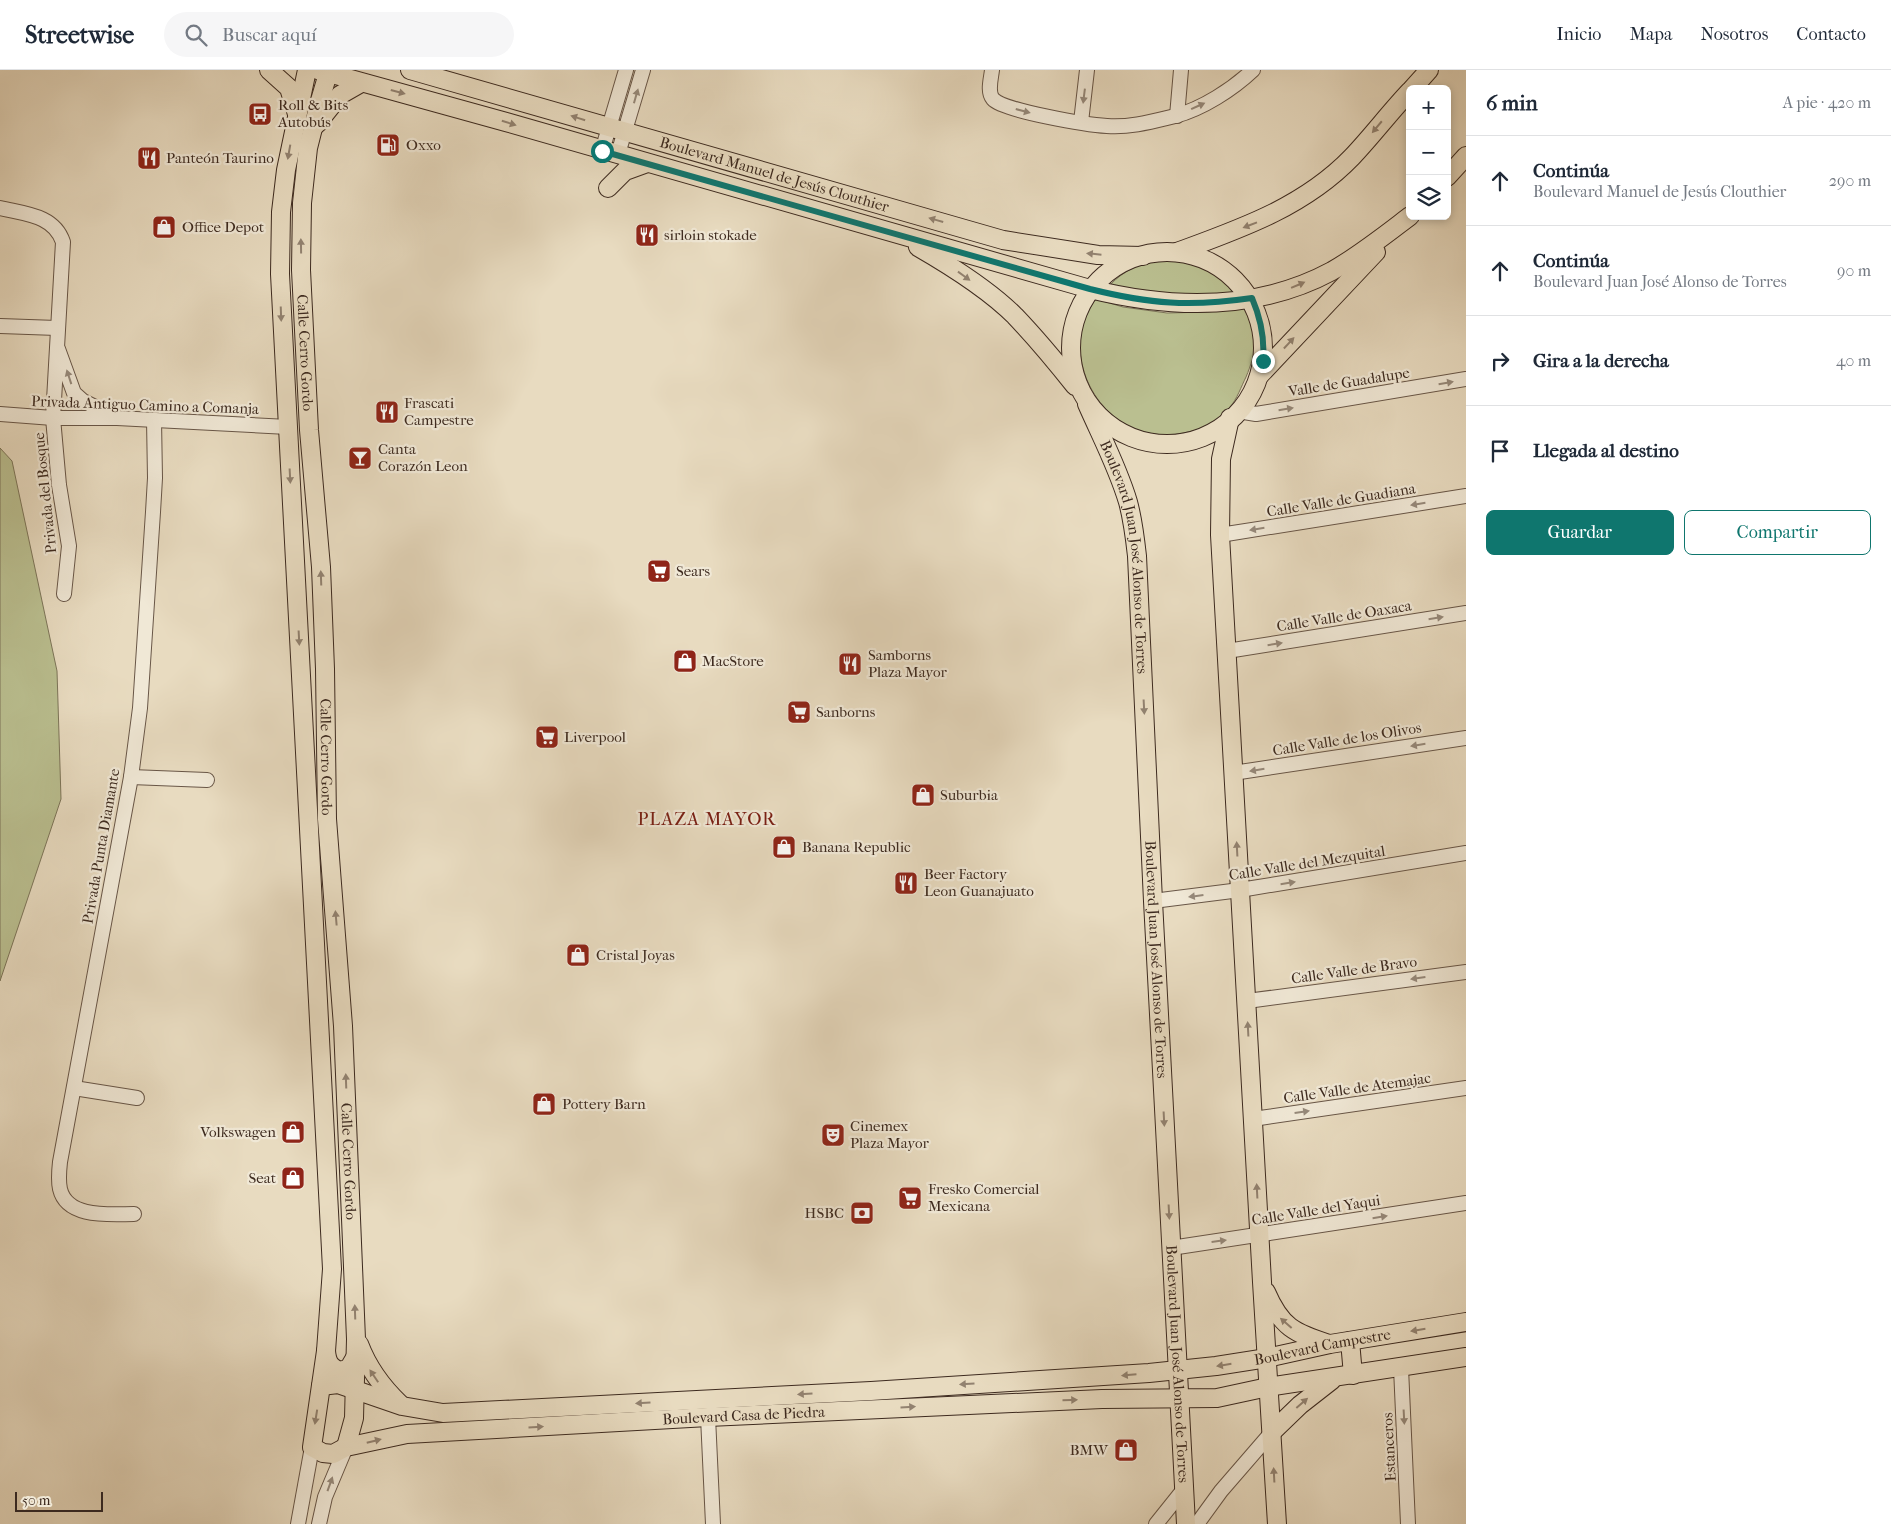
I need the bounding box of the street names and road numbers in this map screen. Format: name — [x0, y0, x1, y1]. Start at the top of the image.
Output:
street label: Boulevard Manuel de Jesús Clouthier — [658, 133, 892, 216]
street label: Calle Cerro Gordo — [293, 294, 317, 412]
street label: Valle de Guadalupe — [1286, 363, 1412, 401]
street label: Privada Antiguo Camino a Comanja — [31, 392, 260, 418]
street label: Privada del Bosque — [30, 431, 60, 554]
street label: Boulevard Juan José Alonso de Torres — [1096, 438, 1151, 675]
street label: Calle Valle de Guadiana — [1265, 479, 1418, 521]
street label: Calle Valle de Oaxaca — [1275, 596, 1414, 636]
street label: Calle Cerro Gordo — [316, 698, 336, 816]
street label: Calle Valle de los Olivos — [1271, 718, 1423, 760]
street label: Privada Punta Diamante — [78, 766, 124, 925]
street label: Boulevard Juan José Alonso de Torres — [1141, 840, 1171, 1079]
street label: Calle Valle del Mezquital — [1228, 842, 1386, 884]
street label: Calle Valle de Bravo — [1290, 952, 1418, 988]
street label: Calle Valle de Atemajac — [1282, 1069, 1432, 1107]
street label: Calle Cerro Gordo — [337, 1102, 360, 1221]
street label: Calle Valle del Yaqui — [1250, 1191, 1382, 1229]
street label: Boulevard Juan José Alonso de Torres — [1162, 1245, 1193, 1484]
street label: Boulevard Campestre — [1253, 1325, 1393, 1369]
street label: Boulevard Casa de Piedra — [662, 1403, 826, 1429]
street label: Estanceros — [1378, 1412, 1400, 1482]

